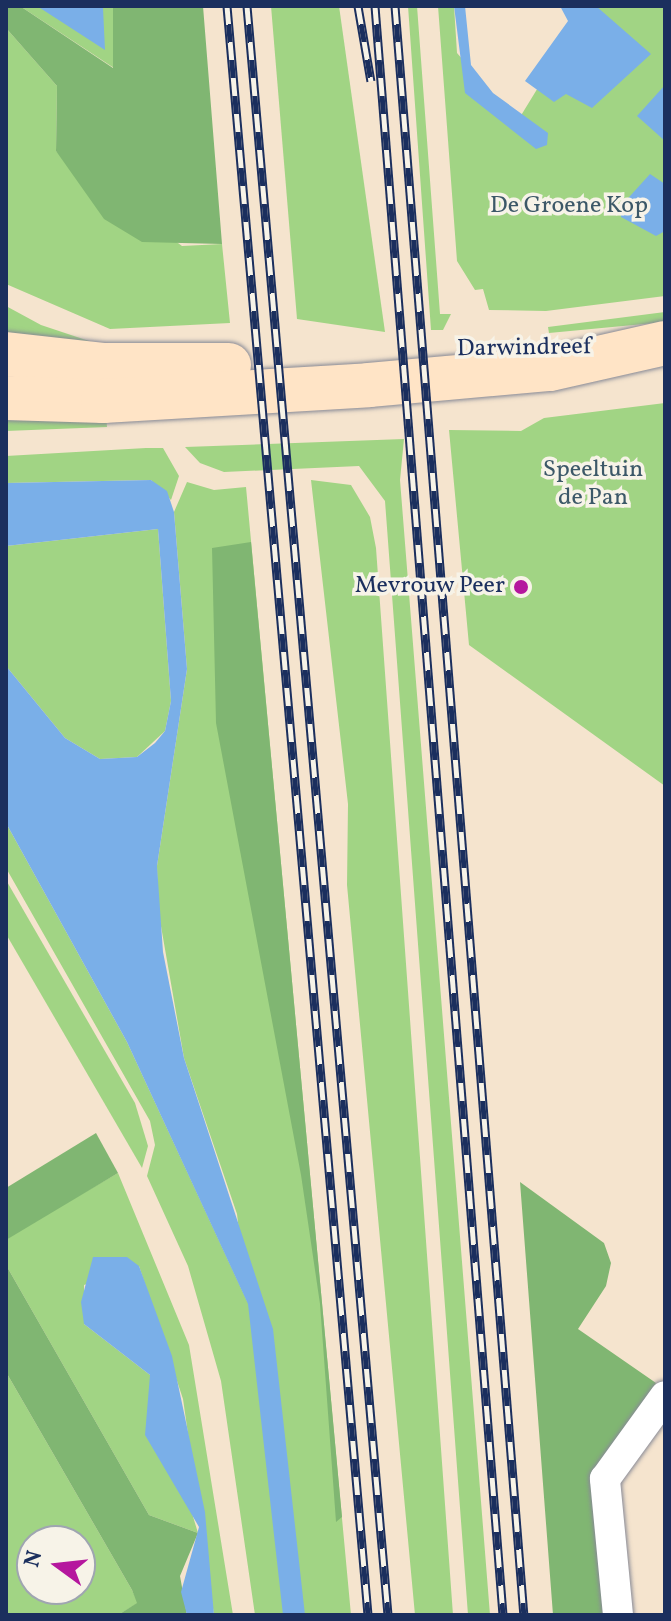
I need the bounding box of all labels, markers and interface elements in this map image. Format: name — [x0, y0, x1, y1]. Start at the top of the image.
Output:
park label: De Groene Kop — [490, 193, 648, 221]
street label: Darwindreef — [457, 333, 591, 365]
park label: Speeltuin de Pan — [543, 457, 643, 513]
place label: Mevrouw Peer — [354, 573, 505, 601]
marker: Mevrouw Peer — [512, 578, 530, 596]
north arrow — [16, 1525, 96, 1605]
text: N — [17, 1547, 51, 1571]

